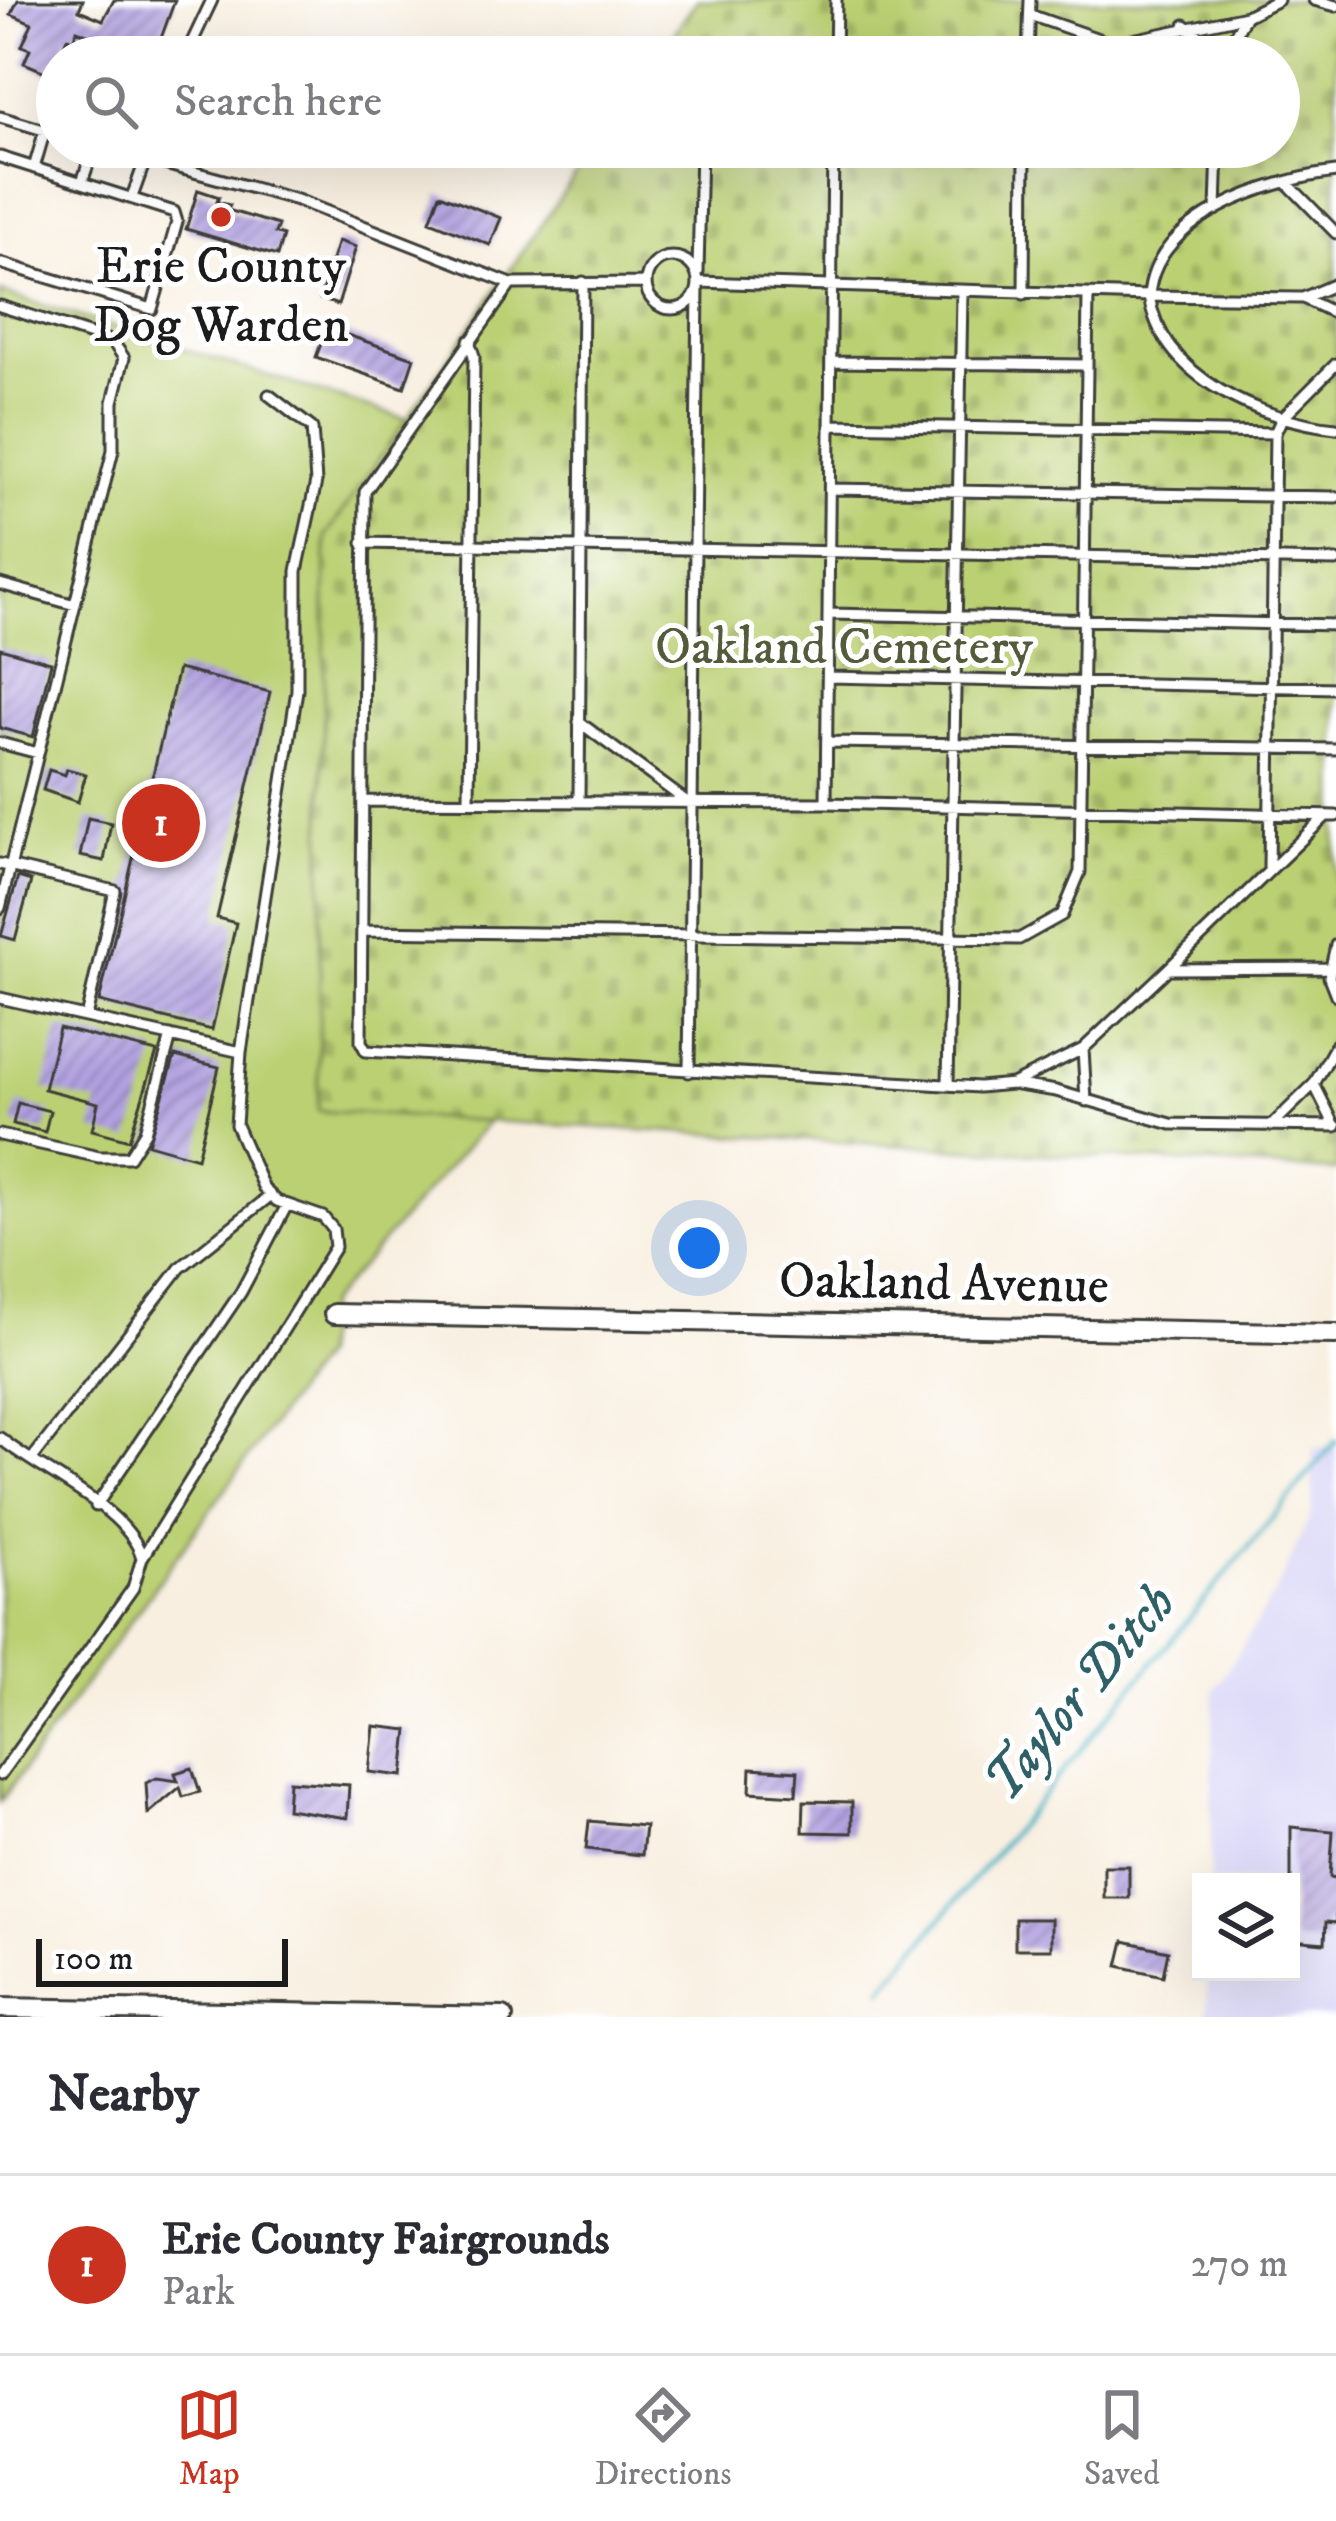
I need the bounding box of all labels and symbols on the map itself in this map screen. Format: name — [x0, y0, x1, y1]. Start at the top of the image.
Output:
marker: Erie County Dog Warden — [208, 204, 234, 230]
place label: Erie County Dog Warden — [93, 235, 349, 358]
park label: Oakland Cemetery — [655, 616, 1034, 680]
pin: 1 — [122, 778, 200, 868]
your location — [669, 1218, 729, 1278]
street label: Oakland Avenue — [778, 1249, 1110, 1319]
water label: Taylor Ditch — [971, 1571, 1191, 1815]
scale bar — [36, 1933, 288, 1986]

